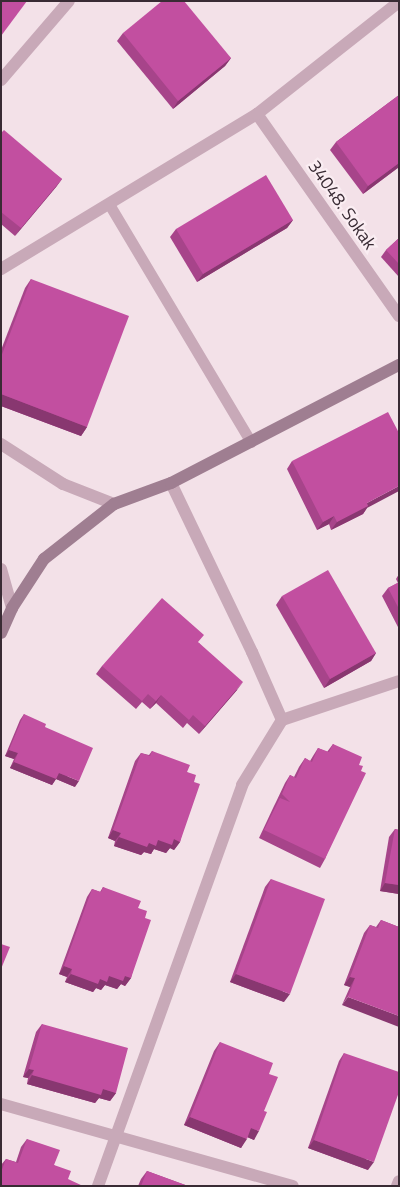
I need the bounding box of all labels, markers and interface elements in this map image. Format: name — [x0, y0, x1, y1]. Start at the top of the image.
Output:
street label: 34048. Sokak — [303, 156, 381, 254]

